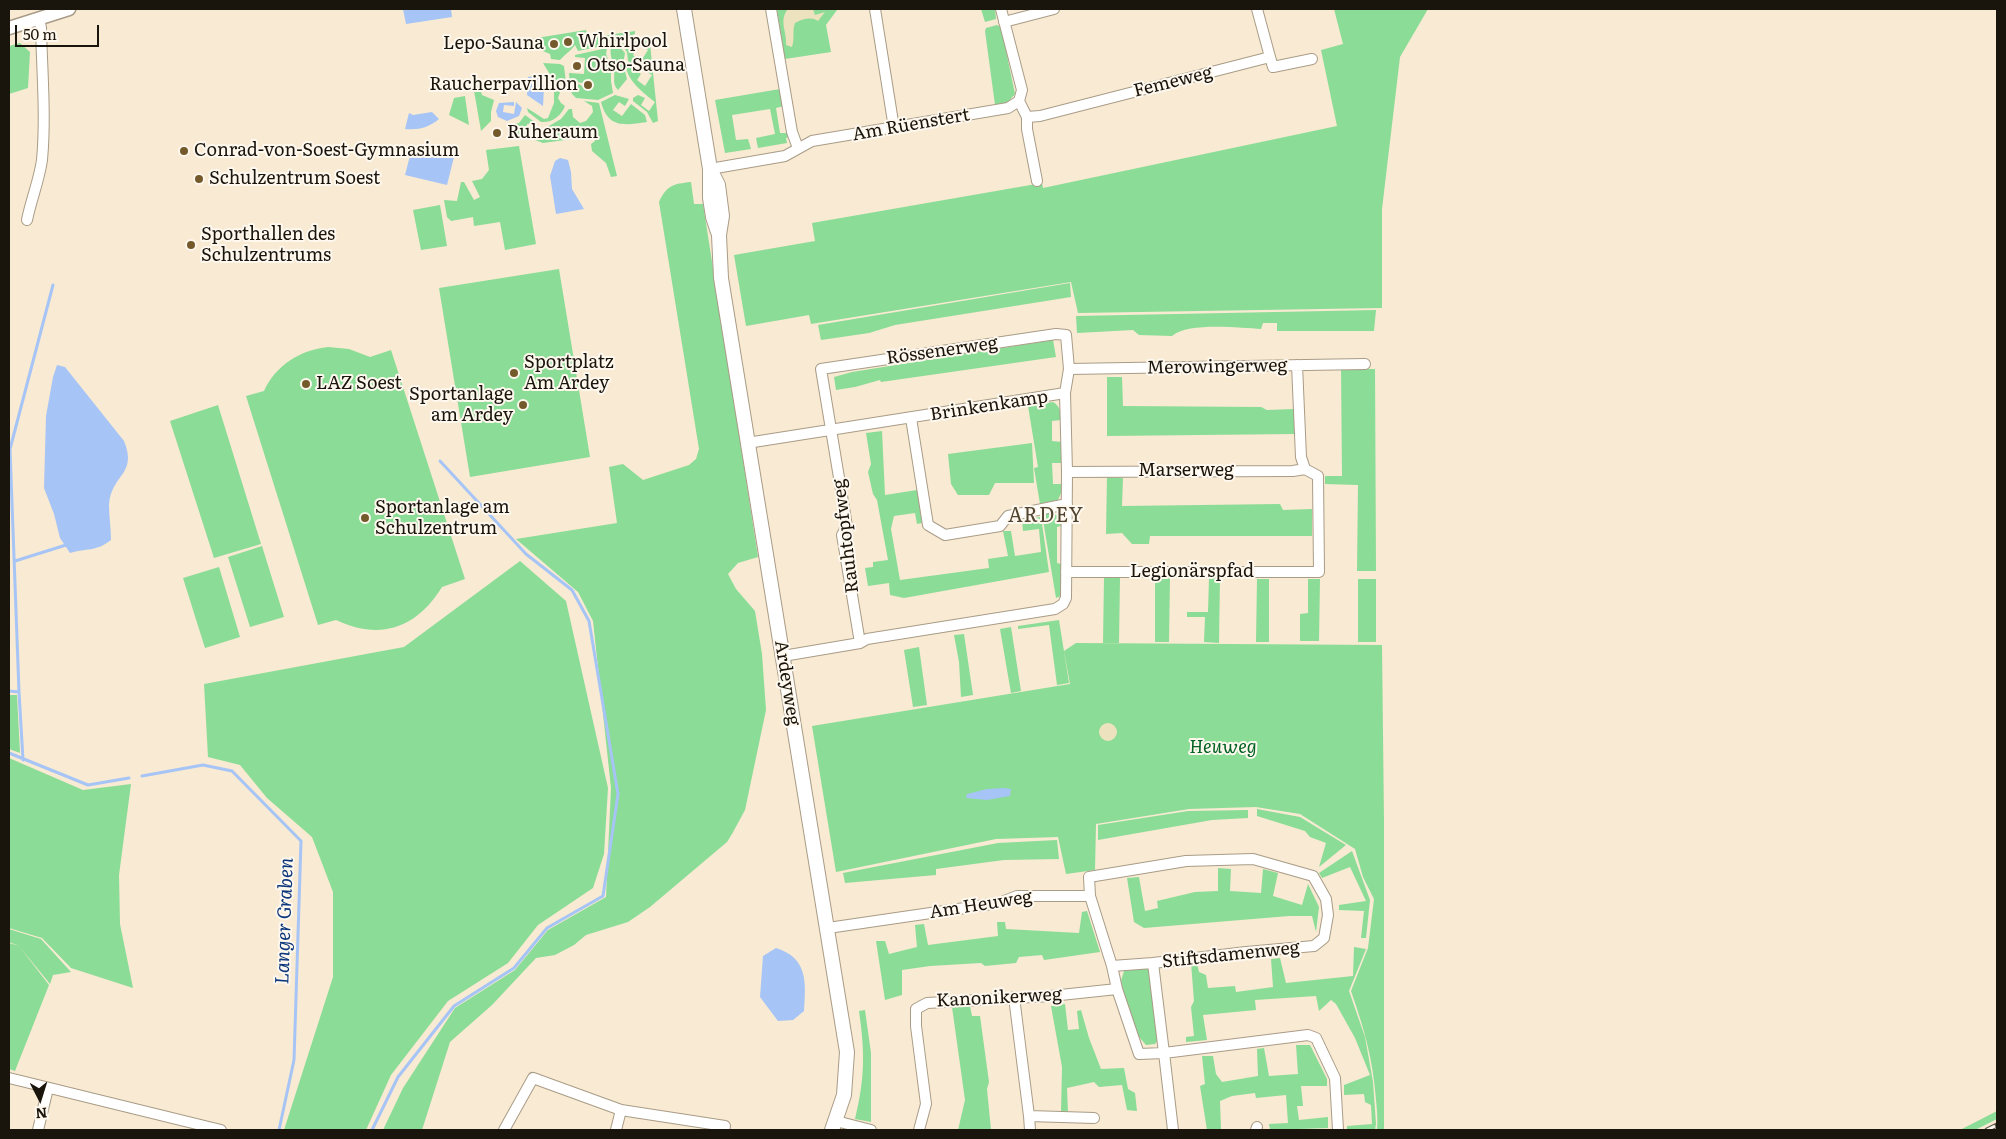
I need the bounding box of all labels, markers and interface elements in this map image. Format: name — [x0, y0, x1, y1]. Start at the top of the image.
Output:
scale bar — [18, 15, 101, 47]
text: 50 m — [23, 22, 57, 45]
place label: Whirlpool — [578, 31, 668, 53]
place label: Lepo-Sauna — [443, 33, 544, 55]
marker: Whirlpool — [562, 36, 574, 48]
marker: Lepo-Sauna — [548, 38, 560, 50]
place label: Otso-Sauna — [587, 55, 685, 77]
marker: Otso-Sauna — [571, 60, 583, 72]
street label: Femeweg — [1131, 62, 1215, 102]
place label: Raucherpavillion — [429, 74, 578, 96]
marker: Raucherpavillion — [582, 79, 594, 91]
street label: Am Rüenstert — [851, 104, 971, 146]
place label: Ruheraum — [507, 122, 598, 144]
marker: Ruheraum — [491, 127, 503, 139]
place label: Conrad-von-Soest-Gymnasium — [194, 140, 459, 162]
marker: Conrad-von-Soest-Gymnasium — [178, 145, 190, 157]
place label: Schulzentrum Soest — [209, 168, 380, 190]
marker: Schulzentrum Soest — [193, 173, 205, 185]
place label: Sporthallen des Schulzentrums — [201, 224, 335, 266]
marker: Sporthallen des Schulzentrums — [185, 239, 197, 251]
street label: Rössenerweg — [885, 332, 999, 370]
place label: Sportplatz Am Ardey — [524, 352, 614, 394]
street label: Merowingerweg — [1146, 355, 1288, 379]
marker: Sportplatz Am Ardey — [508, 367, 520, 379]
place label: LAZ Soest — [316, 373, 402, 395]
marker: LAZ Soest — [300, 378, 312, 390]
place label: Sportanlage am Ardey — [409, 384, 513, 426]
street label: Brinkenkamp — [929, 386, 1049, 426]
marker: Sportanlage am Ardey — [517, 399, 529, 411]
street label: Marserweg — [1138, 460, 1234, 482]
street label: Rauhtopfweg — [828, 478, 864, 594]
place label: Sportanlage am Schulzentrum — [375, 497, 510, 540]
district label: ARDEY — [1007, 504, 1085, 528]
marker: Sportanlage am Schulzentrum — [359, 512, 371, 524]
street label: Legionärspfad — [1130, 561, 1254, 583]
street label: Ardeyweg — [770, 639, 804, 727]
park label: Heuweg — [1189, 737, 1257, 759]
water label: Langer Graben — [271, 857, 299, 985]
street label: Am Heuweg — [928, 886, 1034, 924]
street label: Stiftsdamenweg — [1161, 937, 1301, 973]
street label: Kanonikerweg — [936, 984, 1062, 1012]
north arrow — [15, 1074, 65, 1124]
text: N — [35, 1103, 48, 1124]

